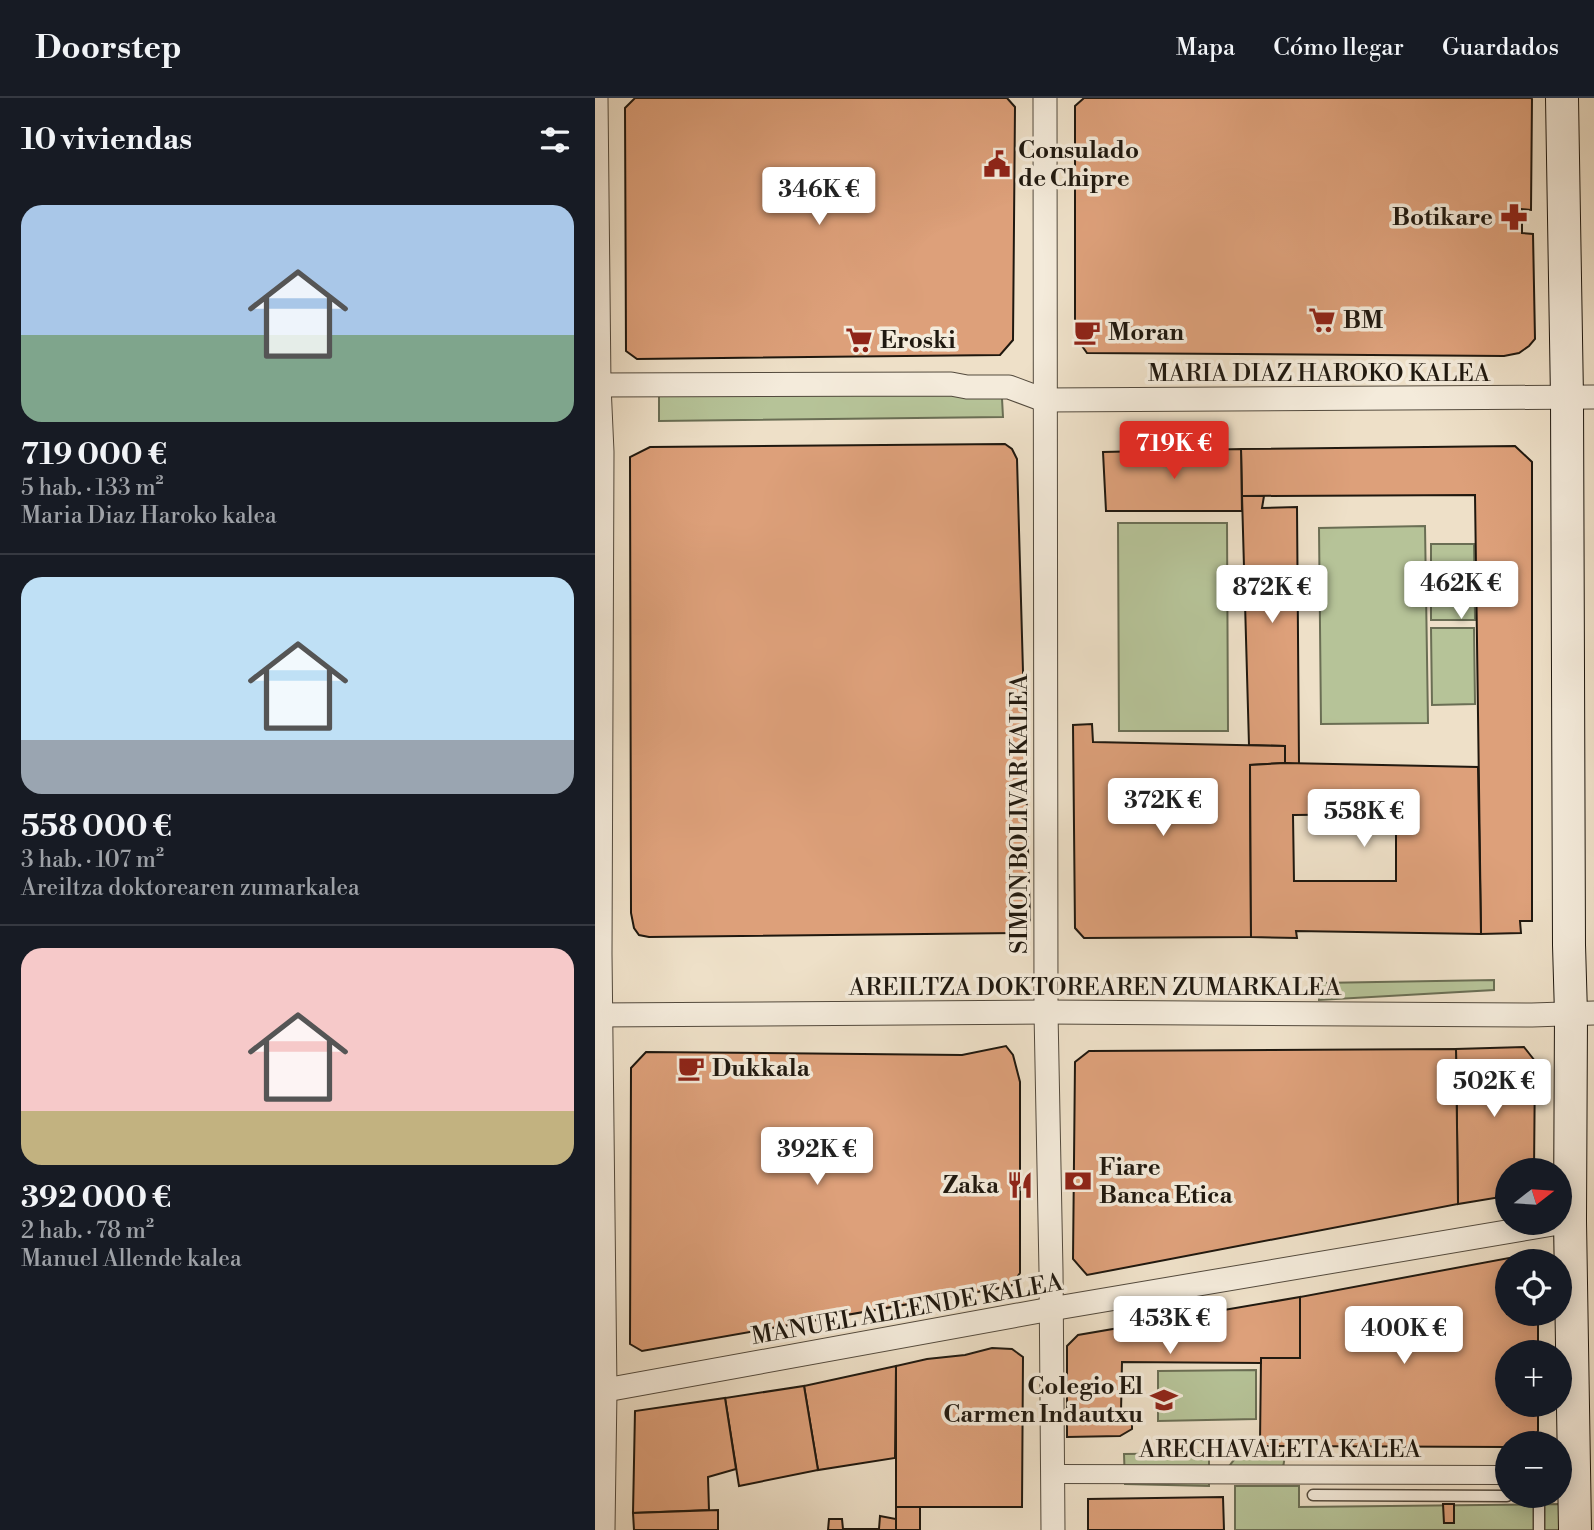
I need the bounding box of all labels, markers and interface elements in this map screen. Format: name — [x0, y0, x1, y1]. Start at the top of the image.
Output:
text: Doorstep — [35, 28, 182, 69]
text: Mapa — [1176, 33, 1235, 63]
text: Cómo llegar — [1273, 33, 1404, 63]
text: Guardados — [1442, 33, 1559, 63]
text: 10 viviendas — [21, 121, 192, 159]
icon: filters — [536, 121, 574, 159]
place label: Consulado de Chipre — [1018, 136, 1139, 194]
public building icon: Consulado de Chipre — [982, 149, 1012, 179]
pin: 346K € — [762, 167, 876, 227]
text: 346K € — [778, 176, 860, 204]
pharmacy icon: Botikare — [1499, 202, 1529, 232]
place label: Botikare — [1392, 203, 1493, 233]
icon: home — [235, 251, 361, 377]
supermarket icon: BM — [1307, 305, 1337, 335]
place label: BM — [1343, 306, 1383, 336]
cafe icon: Moran — [1072, 317, 1102, 347]
place label: Moran — [1108, 318, 1184, 348]
supermarket icon: Eroski — [844, 325, 874, 355]
place label: Eroski — [880, 326, 956, 356]
street label: MARIA DIAZ HAROKO KALEA — [1148, 359, 1491, 389]
pin: 719K € — [1117, 422, 1231, 481]
text: 719K € — [1136, 430, 1212, 458]
text: 719 000 € — [21, 436, 167, 474]
text: 5 hab. · 133 m² — [21, 474, 164, 502]
text: Maria Diaz Haroko kalea — [21, 502, 277, 530]
pin: 462K € — [1404, 561, 1518, 621]
pin: 872K € — [1215, 566, 1329, 625]
text: 462K € — [1420, 570, 1502, 598]
text: 872K € — [1232, 574, 1312, 602]
icon: home — [235, 623, 361, 749]
street label: SIMON BOLIVAR KALEA — [1005, 673, 1035, 954]
pin: 372K € — [1106, 778, 1220, 838]
text: 372K € — [1124, 787, 1202, 815]
pin: 558K € — [1307, 790, 1421, 849]
text: 558K € — [1324, 798, 1404, 826]
text: 558 000 € — [21, 808, 172, 846]
text: 3 hab. · 107 m² — [21, 846, 164, 874]
text: Areiltza doktorearen zumarkalea — [21, 874, 360, 902]
street label: AREILTZA DOKTOREAREN ZUMARKALEA — [848, 973, 1342, 1003]
icon: home — [235, 994, 361, 1120]
cafe icon: Dukkala — [676, 1053, 706, 1083]
place label: Dukkala — [712, 1054, 811, 1084]
pin: 502K € — [1437, 1060, 1551, 1119]
text: 502K € — [1453, 1068, 1535, 1096]
pin: 392K € — [760, 1128, 874, 1187]
text: 392K € — [777, 1136, 857, 1164]
place label: Fiare Banca Etica — [1099, 1153, 1233, 1211]
north arrow — [1495, 1158, 1571, 1236]
map controls — [1495, 1158, 1572, 1508]
bank icon: Fiare Banca Etica — [1063, 1166, 1093, 1196]
restaurant icon: Zaka — [1005, 1170, 1035, 1200]
place label: Zaka — [943, 1171, 1000, 1201]
text: 392 000 € — [21, 1179, 171, 1217]
text: 2 hab. · 78 m² — [21, 1217, 154, 1245]
text: Manuel Allende kalea — [21, 1245, 242, 1273]
button: locate — [1495, 1249, 1572, 1326]
street label: MANUEL ALLENDE KALEA — [749, 1268, 1066, 1352]
pin: 453K € — [1113, 1296, 1227, 1356]
text: 453K € — [1130, 1305, 1210, 1333]
pin: 400K € — [1347, 1306, 1461, 1366]
text: 400K € — [1361, 1315, 1447, 1343]
button: + — [1495, 1340, 1572, 1417]
place label: Colegio El Carmen Indautxu — [943, 1372, 1143, 1430]
school or university icon: Colegio El Carmen Indautxu — [1149, 1385, 1179, 1415]
button: − — [1495, 1431, 1572, 1508]
street label: ARECHAVALETA KALEA — [1138, 1435, 1421, 1465]

